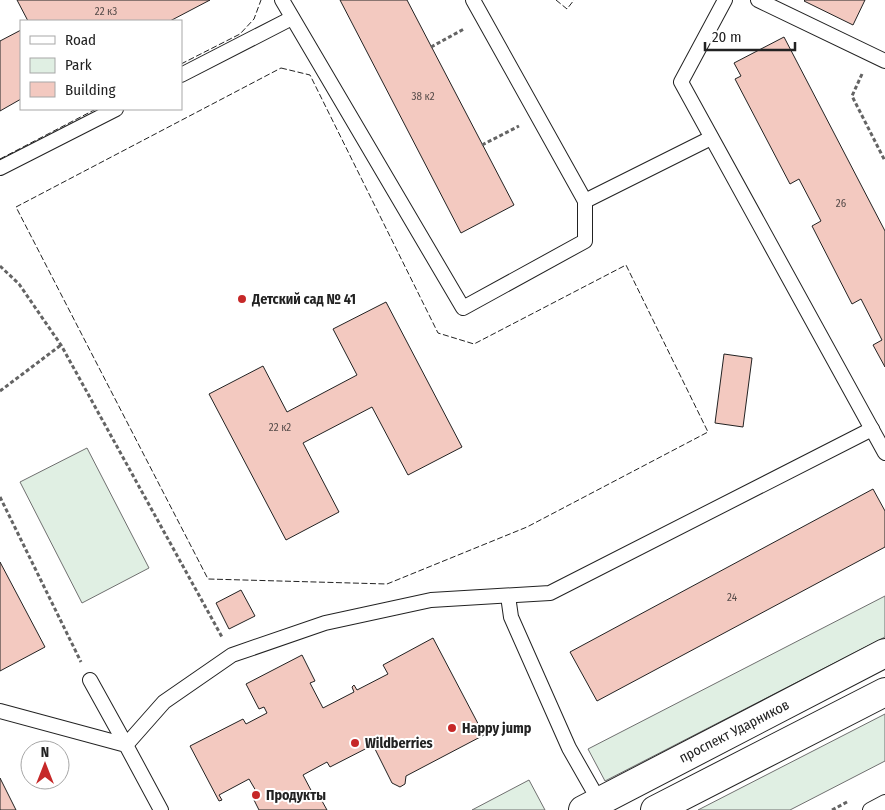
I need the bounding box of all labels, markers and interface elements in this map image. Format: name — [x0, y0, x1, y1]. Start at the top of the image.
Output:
house number: 22 к3 — [95, 5, 117, 18]
legend — [20, 20, 182, 110]
scale bar — [705, 20, 795, 52]
text: 20 m — [712, 28, 742, 46]
text: Road — [65, 31, 96, 49]
text: Park — [65, 56, 92, 74]
text: Building — [65, 81, 116, 99]
house number: 38 к2 — [411, 90, 435, 103]
house number: 26 — [836, 197, 847, 210]
place label: Детский сад № 41 — [251, 291, 356, 308]
marker: Детский сад № 41 — [236, 293, 248, 305]
house number: 22 к2 — [269, 421, 291, 434]
house number: 24 — [727, 591, 738, 604]
street label: проспект Ударников — [676, 696, 792, 767]
place label: Happy jump — [462, 720, 532, 737]
marker: Happy jump — [446, 722, 458, 734]
place label: Wildberries — [365, 735, 433, 752]
marker: Wildberries — [349, 737, 361, 749]
north arrow — [20, 740, 70, 790]
text: N — [41, 744, 49, 761]
place label: Продукты — [266, 787, 326, 804]
marker: Продукты — [250, 789, 262, 801]

